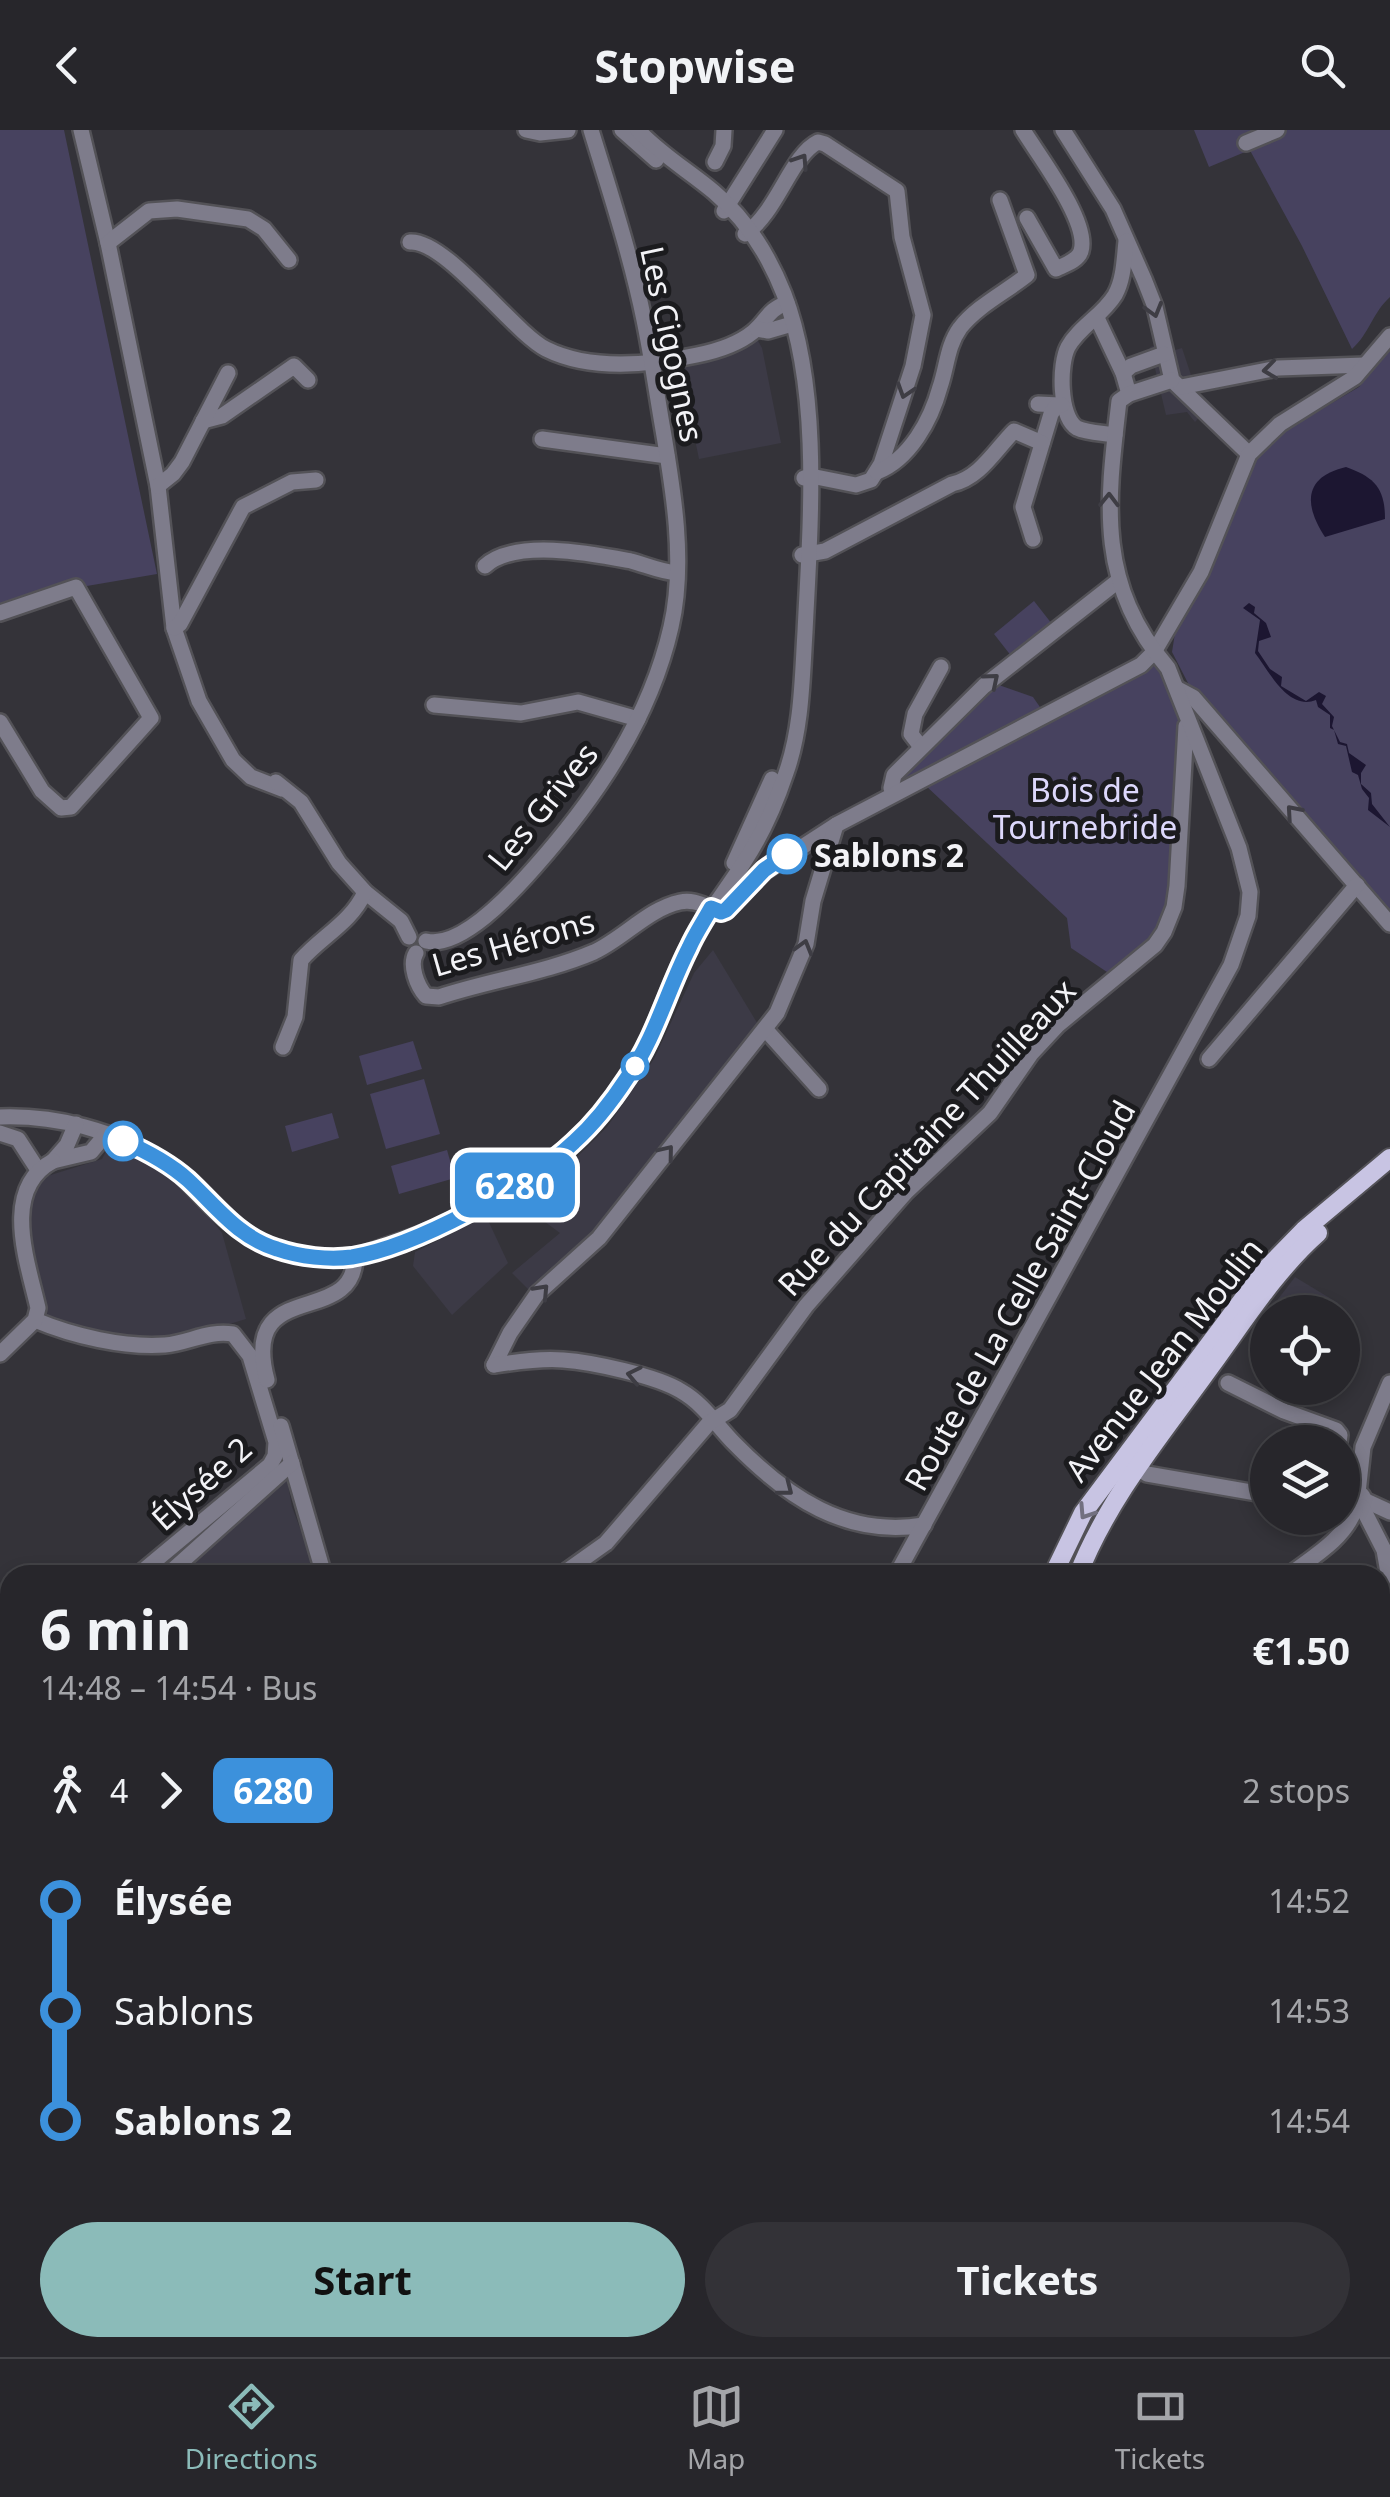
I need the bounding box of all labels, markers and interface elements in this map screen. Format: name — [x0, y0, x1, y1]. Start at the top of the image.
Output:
text: Stopwise — [594, 35, 796, 96]
icon: back — [40, 38, 95, 93]
icon: search — [1295, 38, 1350, 93]
one-way arrow — [788, 153, 807, 171]
street label: Les Cigognes — [631, 242, 715, 446]
one-way arrow — [1142, 300, 1163, 317]
one-way arrow — [1261, 359, 1277, 380]
one-way arrow — [896, 381, 916, 398]
one-way arrow — [1098, 491, 1120, 506]
one-way arrow — [980, 674, 998, 692]
street label: Les Grives — [477, 733, 607, 879]
park label: Bois de Tournebride — [993, 768, 1177, 848]
one-way arrow — [1286, 805, 1304, 824]
place label: Sablons 2 — [814, 833, 964, 876]
marker: Sablons 2 — [768, 835, 806, 873]
street label: Les Hérons — [427, 898, 599, 986]
one-way arrow — [792, 940, 813, 957]
street label: Rue du Capitaine Thuilleaux — [768, 969, 1085, 1305]
unlabelled marker — [622, 1053, 648, 1079]
street label: Route de La Celle Saint-Cloud — [894, 1092, 1144, 1498]
unlabelled marker — [104, 1122, 142, 1160]
one-way arrow — [655, 1146, 673, 1164]
line badge: 6280 — [445, 1152, 585, 1218]
text: 6280 — [475, 1162, 555, 1209]
street label: Avenue Jean Moulin — [1054, 1228, 1272, 1490]
one-way arrow — [531, 1284, 549, 1303]
map controls — [1250, 1295, 1360, 1535]
button: locate — [1250, 1295, 1360, 1405]
one-way arrow — [626, 1365, 643, 1386]
button: layers — [1250, 1425, 1360, 1535]
street label: Élysée 2 — [142, 1427, 260, 1539]
one-way arrow — [774, 1477, 792, 1494]
one-way arrow — [1079, 1501, 1098, 1519]
text: 6 min — [40, 1591, 192, 1666]
text: €1.50 — [1252, 1624, 1350, 1676]
text: 14:48 – 14:54 · Bus — [40, 1666, 317, 1709]
icon: walk — [40, 1763, 95, 1818]
icon: forward — [143, 1763, 198, 1818]
text: 6280 — [233, 1767, 313, 1814]
text: 4 — [110, 1769, 128, 1812]
text: 2 stops — [1242, 1769, 1350, 1812]
text: Élysée — [114, 1874, 233, 1926]
text: 14:52 — [1268, 1879, 1350, 1922]
text: Sablons — [114, 1984, 254, 2036]
text: 14:53 — [1268, 1989, 1350, 2032]
text: Sablons 2 — [114, 2094, 292, 2146]
text: 14:54 — [1268, 2099, 1350, 2142]
button: Start — [40, 2222, 685, 2337]
button: Tickets — [705, 2222, 1350, 2337]
tab: Directions — [185, 2379, 318, 2477]
tab: Map — [687, 2379, 745, 2477]
tab: Tickets — [1115, 2379, 1205, 2477]

